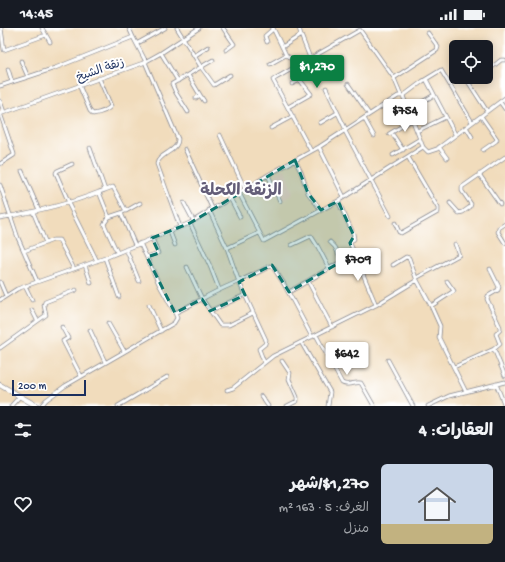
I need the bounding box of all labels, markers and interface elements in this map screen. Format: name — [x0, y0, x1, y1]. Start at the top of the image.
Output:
text: 14:45 — [20, 5, 53, 23]
map controls — [449, 40, 493, 84]
button: locate — [449, 40, 493, 84]
street label: زنقة الشيخ — [75, 55, 126, 86]
pin: $1,270 — [284, 55, 350, 89]
text: $1,270 — [299, 60, 335, 75]
pin: $754 — [381, 99, 429, 133]
text: $754 — [392, 104, 418, 119]
district label: الزنقة الكحلة — [200, 182, 282, 202]
pin: $709 — [334, 248, 382, 282]
text: $709 — [345, 253, 371, 268]
pin: $642 — [323, 342, 371, 376]
text: $642 — [335, 347, 359, 362]
scale bar — [12, 378, 86, 397]
text: 200 m — [18, 381, 46, 393]
icon: filters — [12, 419, 34, 441]
text: العقارات: 4 — [419, 422, 493, 442]
text: $1,270/شهر — [290, 475, 369, 495]
icon: home — [413, 480, 461, 528]
icon: heart — [12, 493, 34, 515]
text: الغرف: 5 · 163 m² — [279, 501, 369, 516]
text: منزل — [343, 522, 369, 537]

